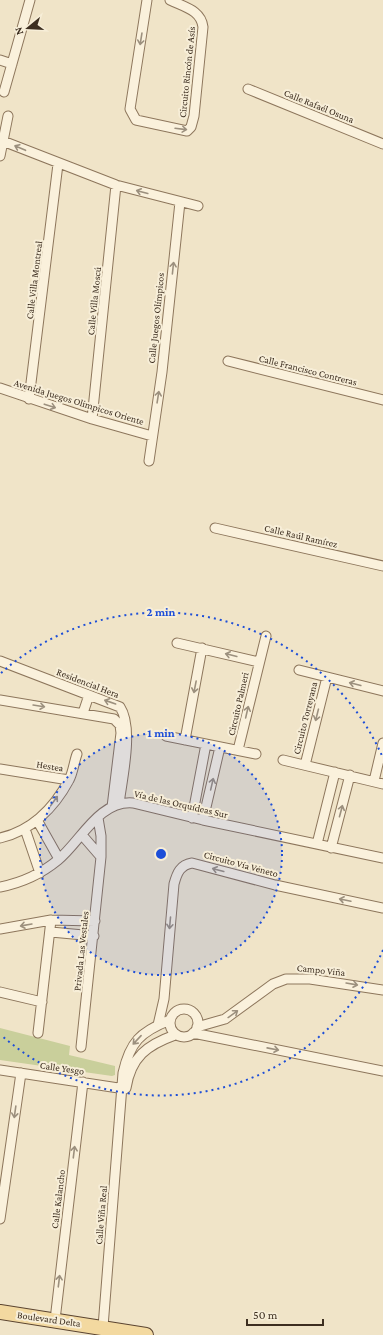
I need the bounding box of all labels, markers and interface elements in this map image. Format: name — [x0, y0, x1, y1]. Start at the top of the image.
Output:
north arrow — [8, 8, 48, 48]
text: N — [11, 25, 25, 37]
street label: Circuito Rincón de Asís — [177, 26, 197, 118]
one-way arrow — [137, 32, 145, 45]
street label: Calle Rafaél Osuna — [282, 87, 356, 125]
one-way arrow — [174, 126, 187, 133]
one-way arrow — [15, 144, 27, 151]
one-way arrow — [136, 188, 149, 196]
street label: Calle Villa Montreal — [24, 240, 44, 320]
one-way arrow — [169, 262, 176, 275]
street label: Calle Villa Moscú — [85, 266, 103, 336]
street label: Calle Juegos Olímpicos — [146, 272, 166, 364]
street label: Calle Francisco Contreras — [258, 352, 358, 388]
street label: Avenida Juegos Olimpicos Oriente — [13, 377, 146, 427]
one-way arrow — [154, 391, 162, 404]
one-way arrow — [43, 403, 56, 410]
street label: Calle Raúl Ramírez — [263, 522, 339, 550]
text: 2 min — [147, 605, 176, 619]
one-way arrow — [224, 651, 237, 659]
street label: Residencial Hera — [55, 666, 121, 700]
street label: Circuito Palmeri — [225, 671, 251, 737]
one-way arrow — [191, 680, 199, 693]
street label: Circuito Torreyana — [291, 680, 319, 755]
one-way arrow — [349, 680, 362, 687]
one-way arrow — [103, 698, 116, 705]
one-way arrow — [32, 702, 45, 710]
one-way arrow — [244, 706, 252, 719]
one-way arrow — [313, 708, 321, 721]
text: 1 min — [147, 726, 175, 740]
street label: Hestea — [36, 758, 65, 774]
one-way arrow — [208, 777, 216, 790]
street label: Vía de las Orquídeas Sur — [133, 788, 229, 820]
one-way arrow — [50, 796, 58, 807]
one-way arrow — [338, 805, 345, 818]
centre of rings — [154, 847, 168, 861]
street label: Circuito Vía Véneto — [203, 849, 279, 879]
one-way arrow — [212, 865, 225, 873]
one-way arrow — [339, 895, 352, 903]
street label: Privada Las Vestales — [71, 911, 91, 991]
one-way arrow — [167, 916, 174, 929]
one-way arrow — [20, 921, 33, 929]
street label: Campo Viña — [296, 962, 346, 978]
one-way arrow — [345, 981, 358, 989]
one-way arrow — [228, 1009, 239, 1018]
one-way arrow — [132, 1035, 142, 1045]
one-way arrow — [266, 1045, 279, 1053]
street label: Calle Yesgo — [39, 1059, 85, 1077]
one-way arrow — [11, 1105, 19, 1118]
one-way arrow — [71, 1146, 78, 1159]
street label: Calle Kalancho — [49, 1169, 67, 1229]
street label: Calle Viña Real — [93, 1185, 109, 1245]
one-way arrow — [55, 1275, 63, 1288]
scale bar — [247, 1301, 323, 1327]
text: 50 m — [253, 1308, 278, 1322]
street label: Boulevard Delta — [17, 1309, 82, 1329]

